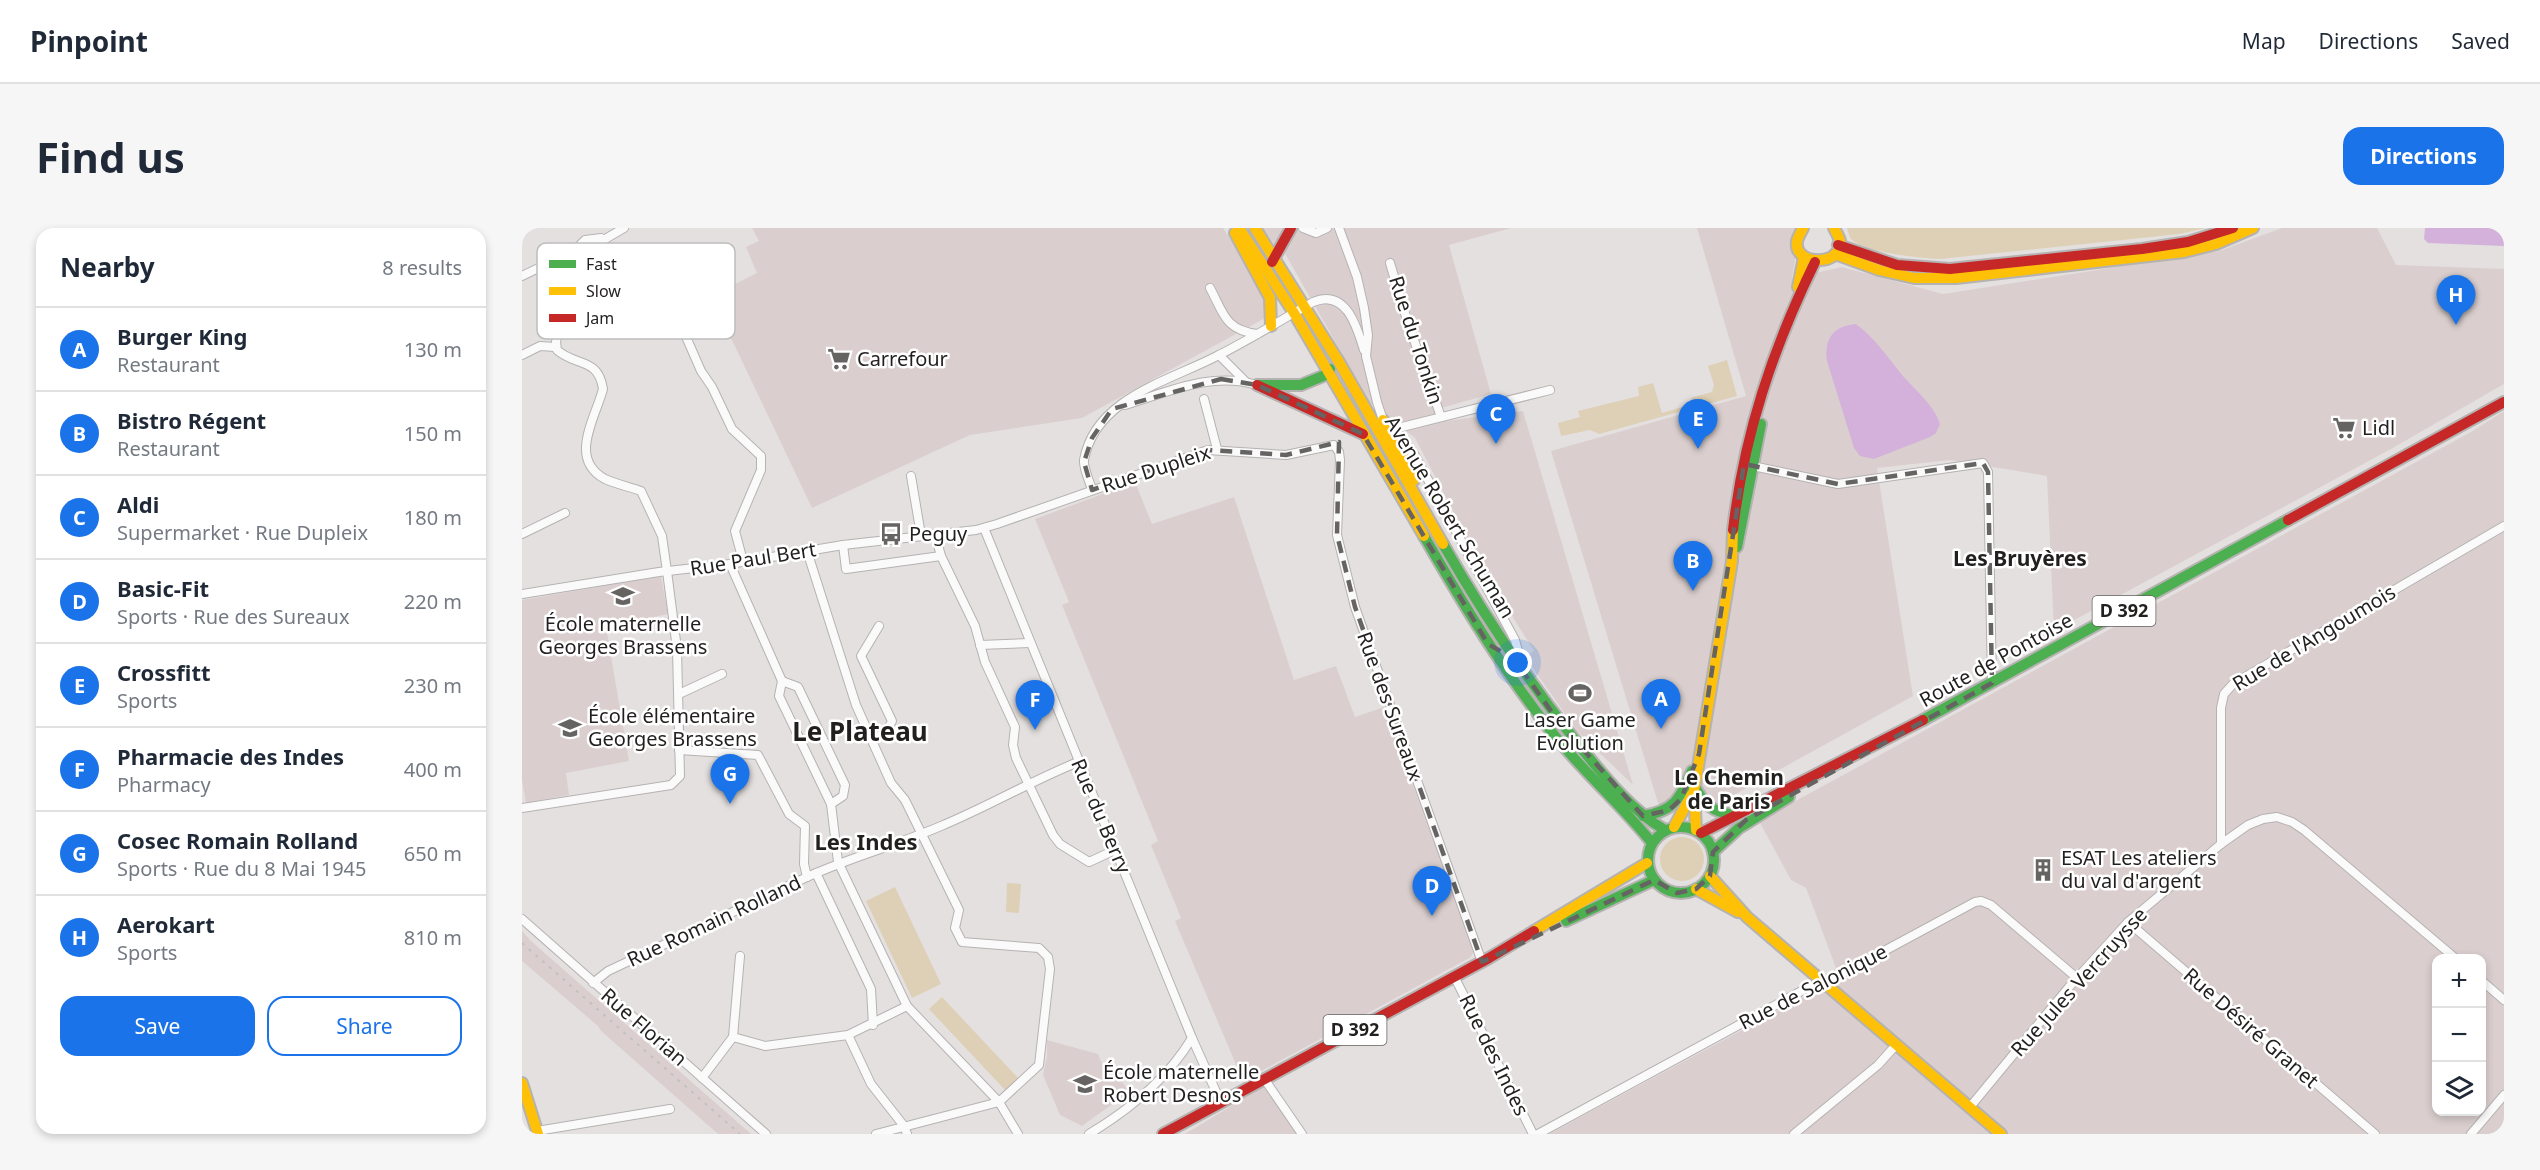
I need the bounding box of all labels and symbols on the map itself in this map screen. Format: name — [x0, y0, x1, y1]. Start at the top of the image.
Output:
legend — [537, 243, 735, 339]
text: Fast — [586, 253, 617, 275]
street label: Rue du Tonkin — [1383, 272, 1450, 408]
pin: H — [2436, 276, 2476, 325]
text: Slow — [586, 280, 621, 302]
text: Jam — [584, 307, 614, 329]
place label: Carrefour — [857, 345, 948, 372]
supermarket icon: Carrefour — [826, 346, 852, 372]
pin: C — [1476, 394, 1516, 444]
pin: E — [1678, 400, 1718, 449]
street label: Avenue Robert Schuman — [1379, 410, 1522, 623]
place label: Lidl — [2362, 414, 2395, 441]
supermarket icon: Lidl — [2331, 415, 2357, 441]
street label: Rue Dupleix — [1098, 438, 1214, 499]
place label: Peguy — [909, 520, 968, 547]
bus stop icon: Peguy — [878, 521, 904, 547]
street label: Rue Paul Bert — [688, 535, 818, 582]
pin: B — [1674, 542, 1712, 591]
district label: Les Bruyères — [1953, 544, 2087, 572]
street label: Rue de l'Angoumois — [2227, 578, 2400, 697]
school or university icon: École maternelle Georges Brassens — [610, 583, 636, 609]
road number: D 392 — [2092, 596, 2156, 626]
street label: Route de Pontoise — [1914, 606, 2077, 713]
place label: École maternelle Georges Brassens — [539, 610, 707, 660]
street label: Rue des Sureaux — [1351, 628, 1430, 784]
your location — [1503, 648, 1532, 677]
pin: F — [1016, 680, 1054, 730]
sports icon: Laser Game Evolution — [1567, 680, 1593, 706]
pin: A — [1642, 680, 1680, 729]
place label: École élémentaire Georges Brassens — [588, 702, 757, 752]
place label: Laser Game Evolution — [1524, 706, 1636, 756]
district label: Le Plateau — [792, 713, 928, 749]
school or university icon: École élémentaire Georges Brassens — [557, 715, 583, 741]
pin: G — [710, 754, 750, 804]
street label: Rue du Berry — [1065, 754, 1138, 878]
district label: Le Chemin de Paris — [1674, 763, 1784, 815]
district label: Les Indes — [814, 826, 918, 856]
place label: ESAT Les ateliers du val d'argent — [2061, 844, 2217, 894]
building icon: ESAT Les ateliers du val d'argent — [2030, 857, 2056, 883]
pin: D — [1412, 866, 1452, 916]
street label: Rue Romain Rolland — [622, 868, 805, 973]
street label: Rue Jules Vercruysse — [2004, 901, 2153, 1062]
street label: Rue de Salonique — [1734, 938, 1892, 1036]
street label: Rue Désiré Granet — [2178, 961, 2325, 1094]
street label: Rue Florian — [596, 982, 693, 1072]
street label: Rue des Indes — [1453, 990, 1536, 1120]
road number: D 392 — [1324, 1015, 1386, 1045]
place label: École maternelle Robert Desnos — [1103, 1058, 1259, 1108]
school or university icon: École maternelle Robert Desnos — [1072, 1071, 1098, 1097]

